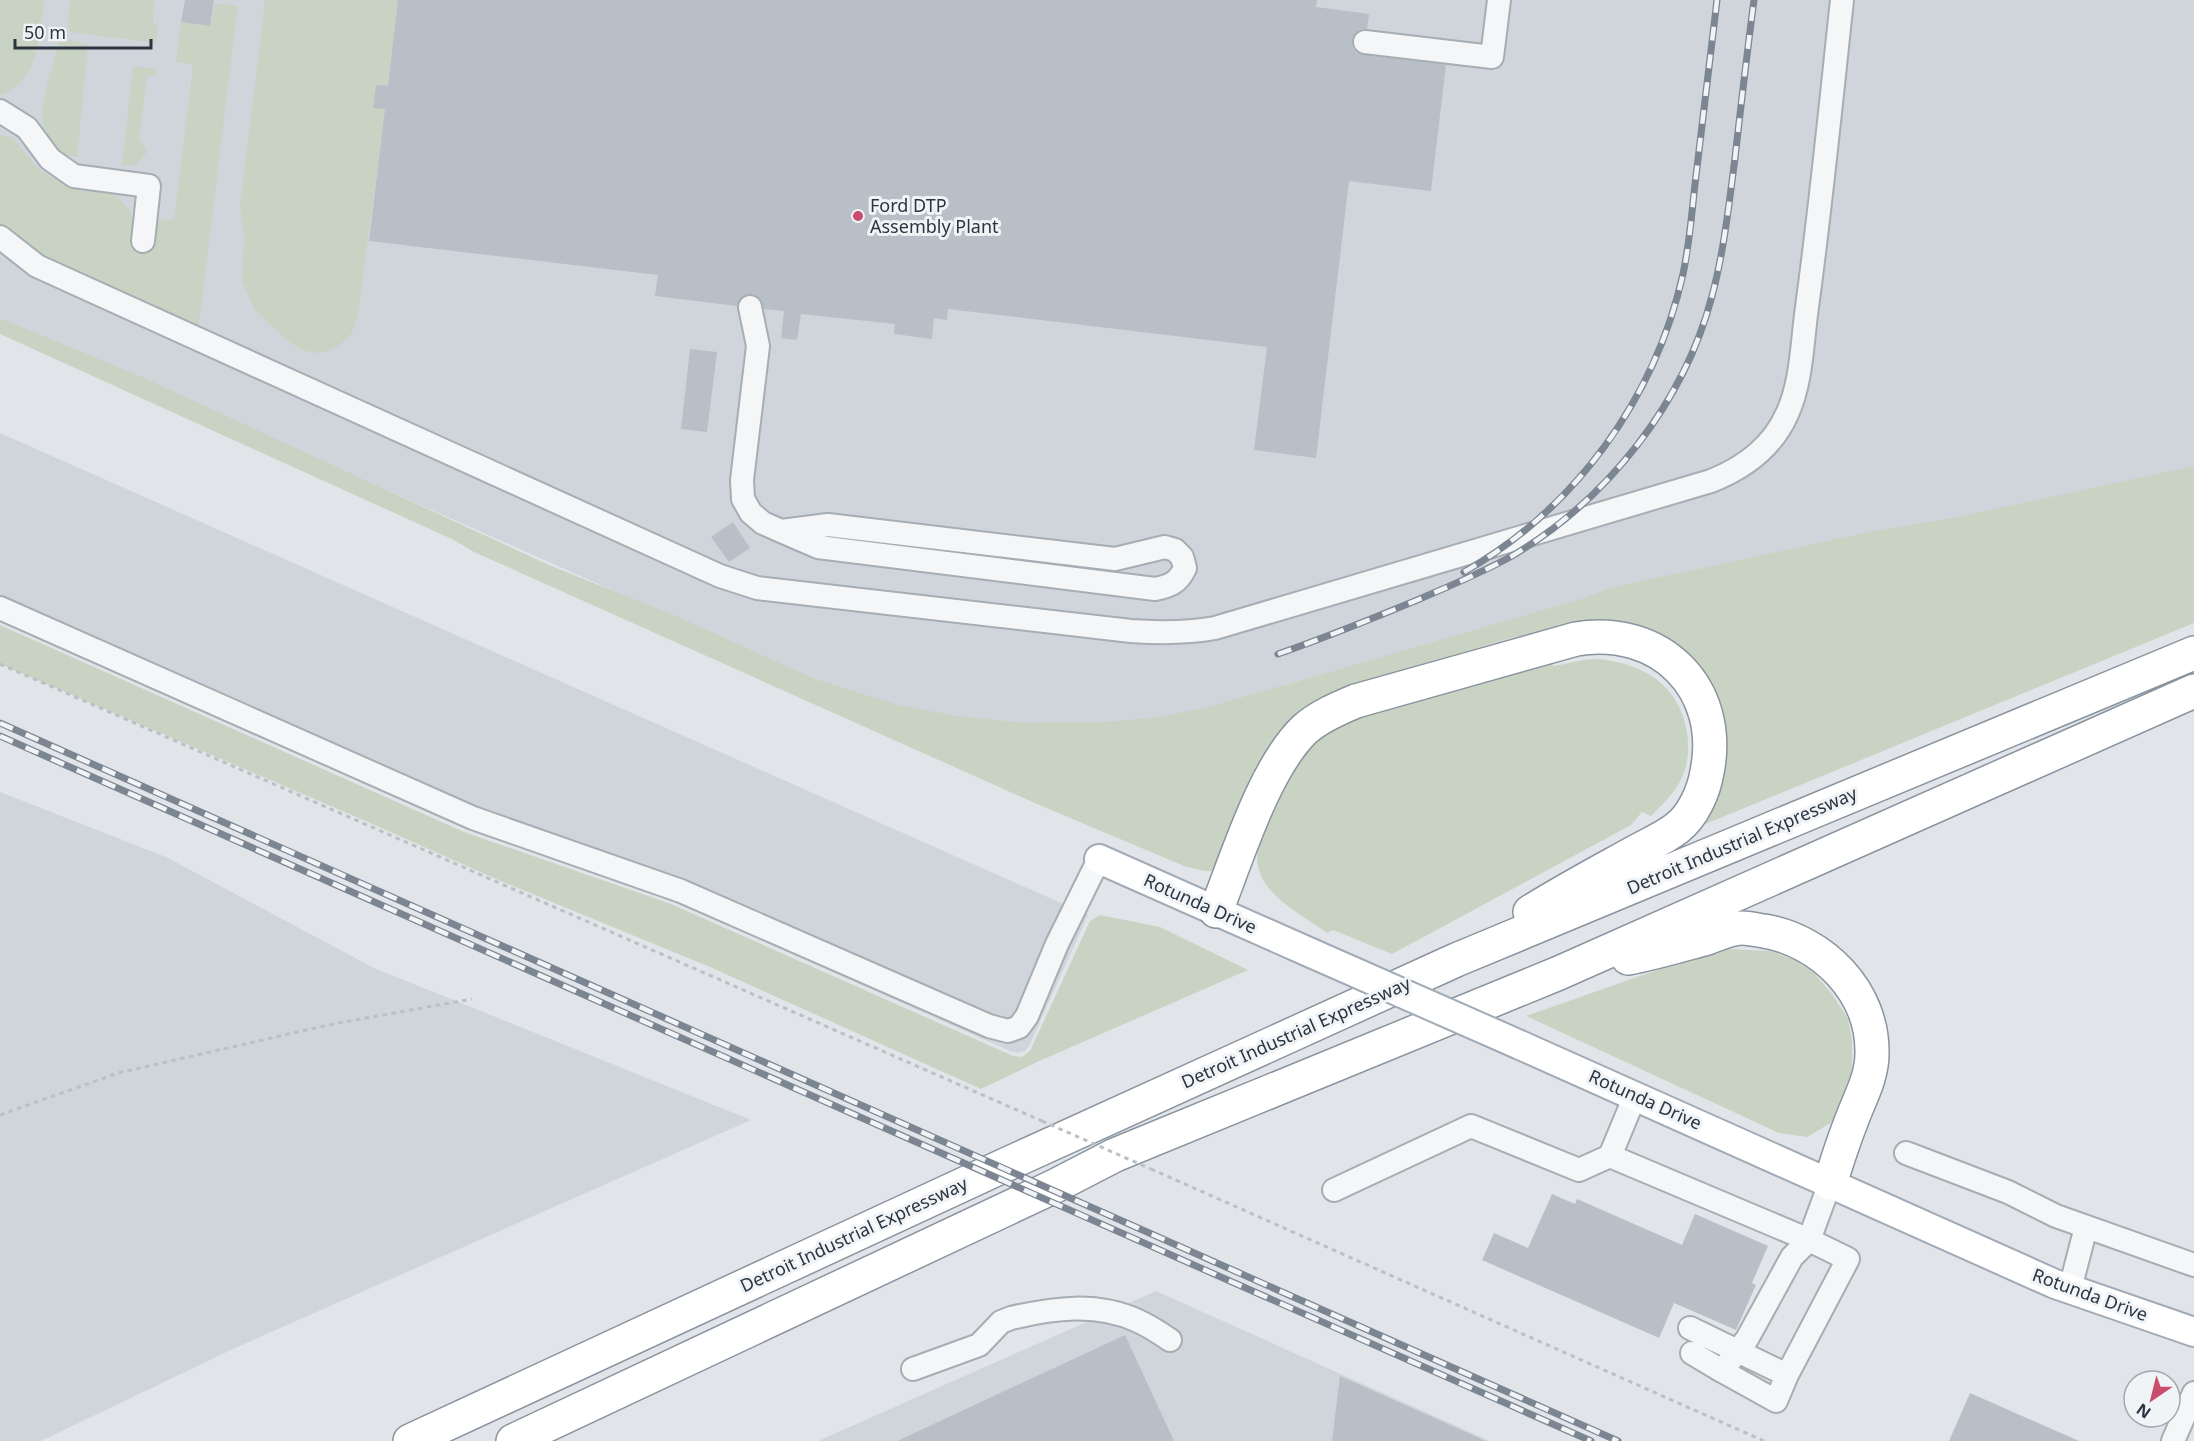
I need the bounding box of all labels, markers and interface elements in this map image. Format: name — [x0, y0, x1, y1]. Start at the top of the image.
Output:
scale bar — [15, 12, 152, 50]
text: 50 m — [24, 20, 66, 44]
place label: Ford DTP Assembly Plant — [870, 193, 999, 238]
marker: Ford DTP Assembly Plant — [851, 209, 865, 223]
street label: Detroit Industrial Expressway — [1623, 780, 1861, 900]
street label: Rotunda Drive — [1140, 867, 1261, 939]
street label: Detroit Industrial Expressway — [1177, 970, 1415, 1094]
street label: Rotunda Drive — [1585, 1063, 1706, 1135]
street label: Detroit Industrial Expressway — [736, 1170, 972, 1297]
street label: Rotunda Drive — [2029, 1262, 2151, 1326]
north arrow — [2122, 1369, 2182, 1429]
text: N — [2132, 1399, 2155, 1424]

